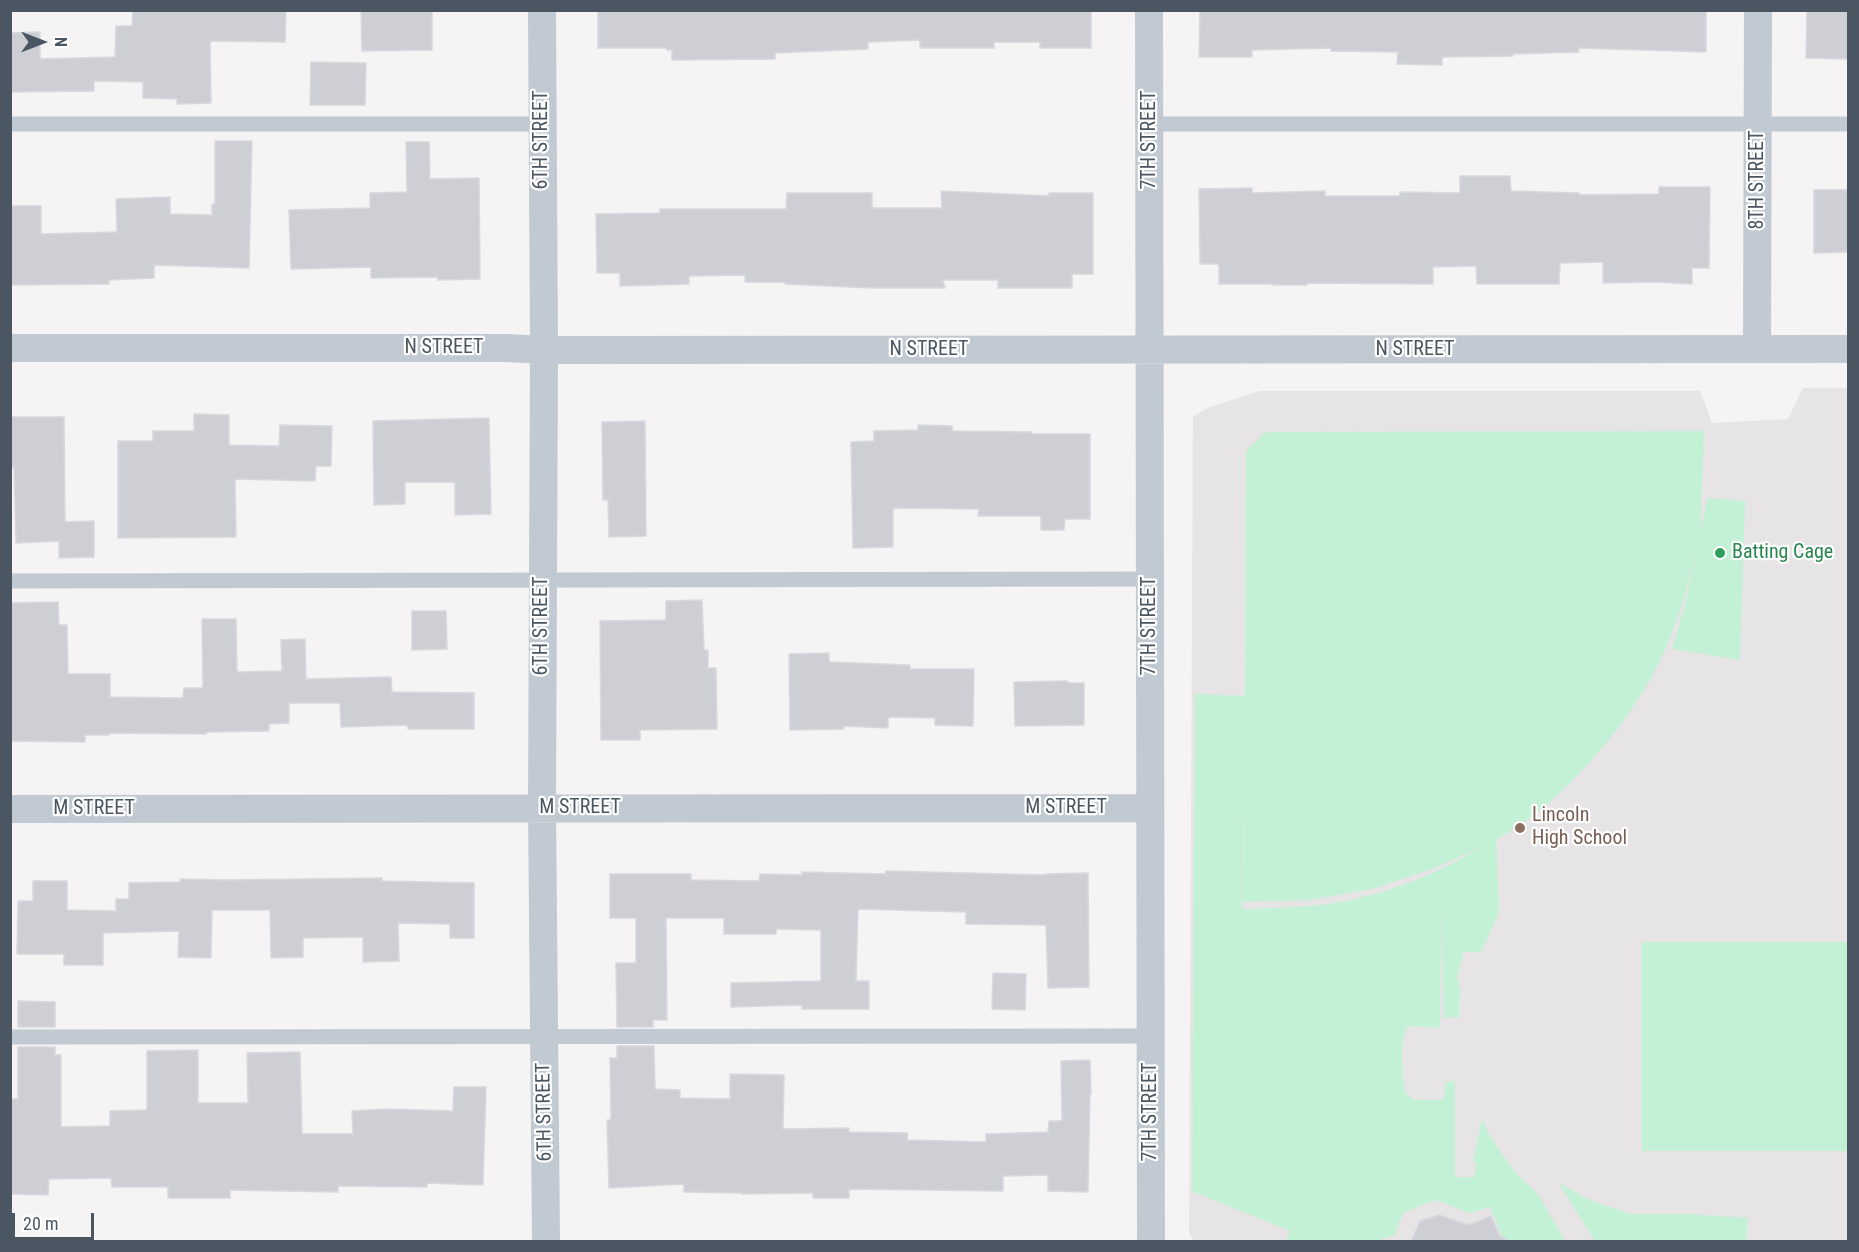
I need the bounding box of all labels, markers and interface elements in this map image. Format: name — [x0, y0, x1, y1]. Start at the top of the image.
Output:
north arrow — [12, 12, 72, 72]
text: N — [51, 37, 70, 47]
street label: 6TH STREET — [530, 90, 554, 190]
street label: 7TH STREET — [1138, 90, 1162, 190]
street label: 8TH STREET — [1746, 130, 1770, 230]
street label: N STREET — [405, 336, 483, 360]
street label: N STREET — [890, 338, 968, 362]
street label: N STREET — [1376, 338, 1454, 362]
place label: Batting Cage — [1732, 541, 1833, 565]
marker: Batting Cage — [1713, 546, 1727, 560]
street label: 6TH STREET — [530, 576, 554, 676]
street label: 7TH STREET — [1138, 576, 1162, 676]
street label: M STREET — [539, 796, 621, 820]
street label: M STREET — [1025, 796, 1107, 820]
street label: M STREET — [53, 797, 135, 821]
place label: Lincoln High School — [1532, 804, 1627, 851]
marker: Lincoln High School — [1513, 821, 1527, 835]
street label: 6TH STREET — [532, 1062, 558, 1162]
street label: 7TH STREET — [1139, 1062, 1163, 1162]
scale bar — [15, 1201, 98, 1239]
text: 20 m — [23, 1213, 58, 1234]

